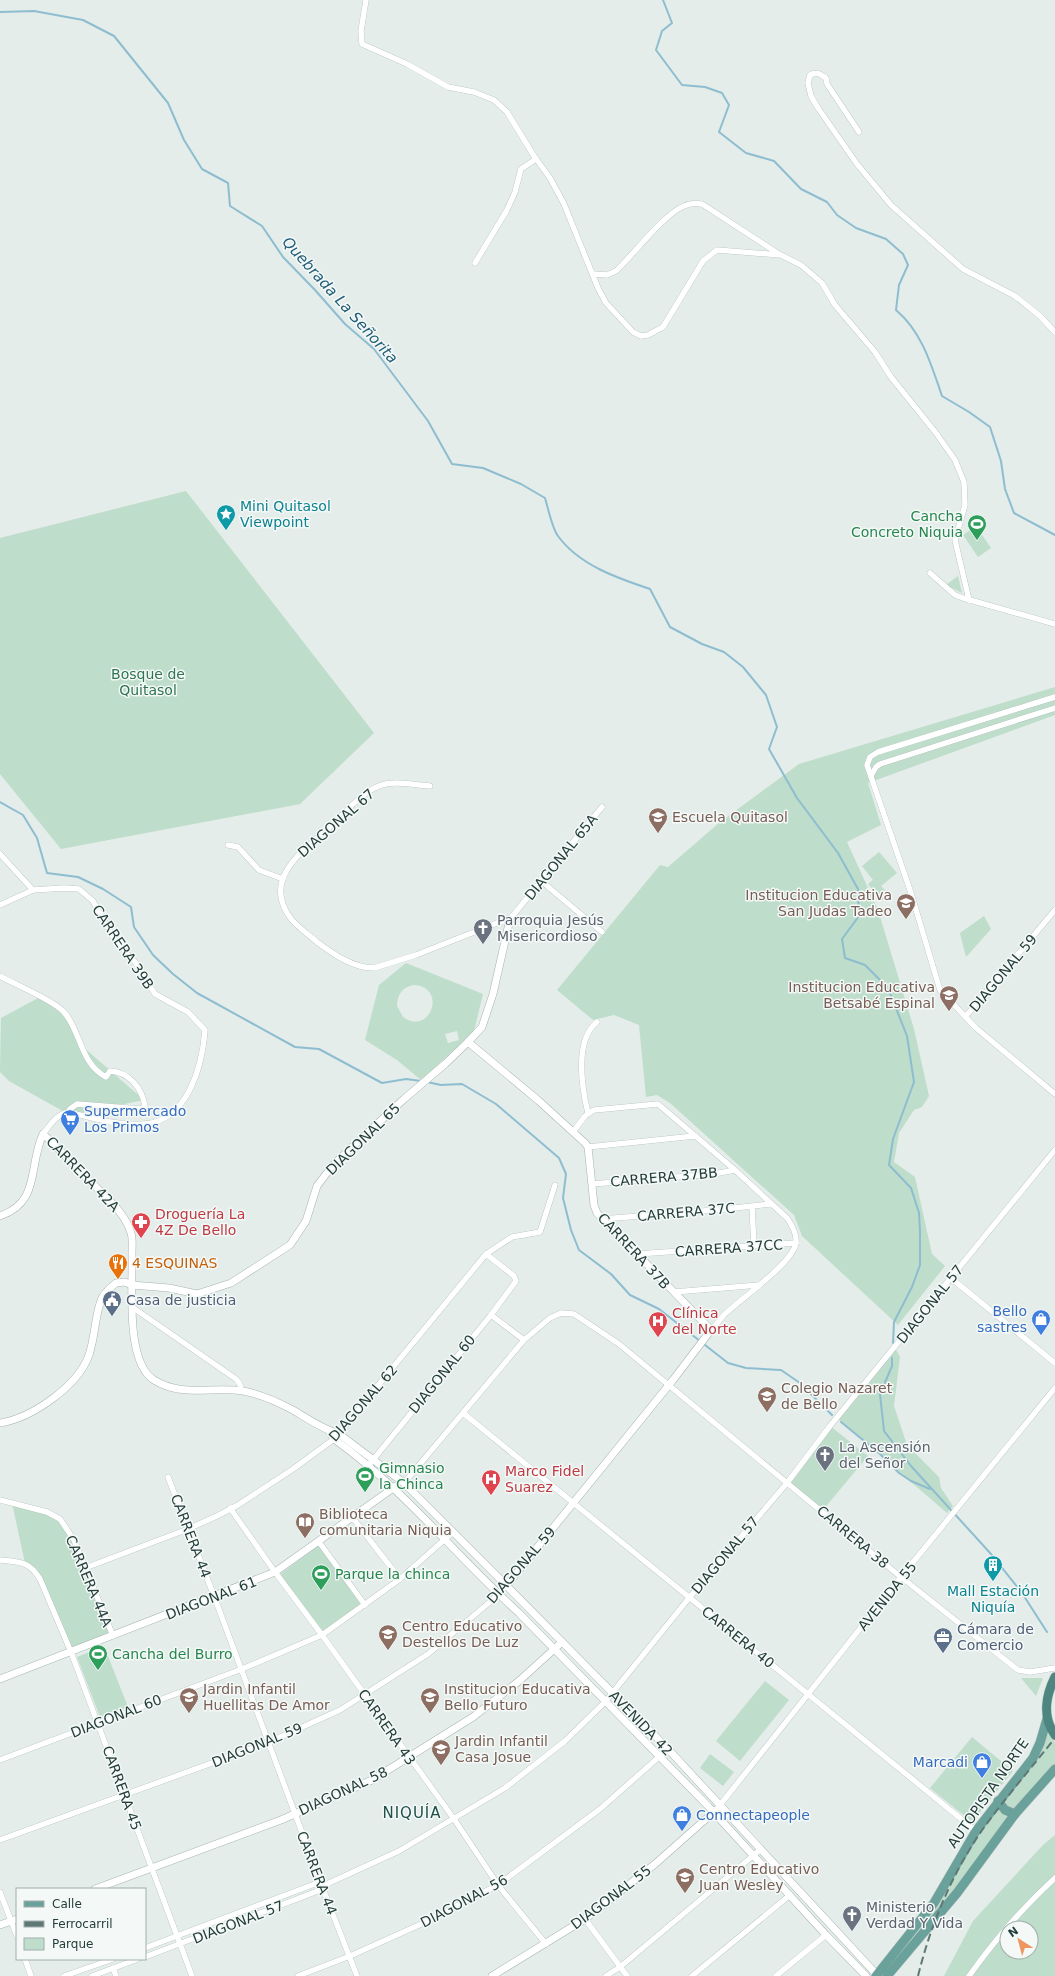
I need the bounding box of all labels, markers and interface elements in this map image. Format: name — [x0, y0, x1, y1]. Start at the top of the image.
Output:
water label: Quebrada La Señorita — [278, 233, 402, 367]
place label: Mini Quitasol Viewpoint — [240, 498, 331, 530]
place icon: Mini Quitasol Viewpoint — [215, 503, 237, 531]
place label: Cancha Concreto Niquia — [851, 508, 963, 540]
sports icon: Cancha Concreto Niquia — [966, 513, 988, 541]
park label: Bosque de Quitasol — [111, 666, 185, 698]
street label: DIAGONAL 67 — [294, 785, 378, 861]
school or university icon: Escuela Quitasol — [647, 806, 669, 834]
place label: Escuela Quitasol — [672, 809, 788, 825]
street label: DIAGONAL 65A — [521, 811, 601, 903]
place label: Institucion Educativa San Judas Tadeo — [745, 887, 892, 919]
school or university icon: Institucion Educativa San Judas Tadeo — [895, 892, 917, 920]
street label: CARRERA 39B — [89, 902, 157, 992]
place label: Parroquia Jesús Misericordioso — [497, 912, 604, 944]
church icon: Parroquia Jesús Misericordioso — [472, 917, 494, 945]
street label: DIAGONAL 59 — [966, 931, 1040, 1015]
place label: Institucion Educativa Betsabé Espinal — [788, 979, 935, 1011]
school or university icon: Institucion Educativa Betsabé Espinal — [938, 984, 960, 1012]
street label: DIAGONAL 65 — [323, 1100, 403, 1178]
place label: Supermercado Los Primos — [84, 1103, 186, 1135]
supermarket icon: Supermercado Los Primos — [59, 1108, 81, 1136]
street label: CARRERA 42A — [43, 1133, 123, 1215]
street label: CARRERA 37BB — [610, 1164, 718, 1190]
street label: CARRERA 37C — [636, 1200, 736, 1224]
place label: Droguería La 4Z De Bello — [155, 1206, 245, 1238]
street label: CARRERA 37B — [595, 1210, 673, 1292]
pharmacy icon: Droguería La 4Z De Bello — [130, 1211, 152, 1239]
street label: CARRERA 37CC — [674, 1236, 784, 1260]
restaurant icon: 4 ESQUINAS — [107, 1252, 129, 1280]
place label: 4 ESQUINAS — [132, 1255, 218, 1271]
street label: DIAGONAL 57 — [894, 1262, 966, 1346]
public building icon: Casa de justicia — [101, 1289, 123, 1317]
place label: Casa de justicia — [126, 1292, 236, 1308]
place label: Bello sastres — [977, 1303, 1027, 1335]
place label: Clínica del Norte — [672, 1305, 737, 1337]
shop icon: Bello sastres — [1030, 1308, 1052, 1336]
hospital icon: Clínica del Norte — [647, 1310, 669, 1338]
street label: DIAGONAL 60 — [406, 1332, 478, 1416]
street label: DIAGONAL 62 — [325, 1361, 401, 1445]
place label: Colegio Nazaret de Bello — [781, 1380, 893, 1412]
school or university icon: Colegio Nazaret de Bello — [756, 1385, 778, 1413]
place label: La Ascensión del Señor — [839, 1439, 931, 1471]
church icon: La Ascensión del Señor — [814, 1444, 836, 1472]
place label: Gimnasio la Chinca — [379, 1460, 445, 1492]
place label: Marco Fidel Suarez — [505, 1463, 584, 1495]
sports icon: Gimnasio la Chinca — [354, 1465, 376, 1493]
hospital icon: Marco Fidel Suarez — [480, 1468, 502, 1496]
street label: CARRERA 44 — [168, 1492, 214, 1580]
street label: CARRERA 38 — [814, 1502, 892, 1572]
place label: Biblioteca comunitaria Niquia — [319, 1506, 452, 1538]
library icon: Biblioteca comunitaria Niquia — [294, 1511, 316, 1539]
street label: DIAGONAL 57 — [688, 1513, 762, 1597]
street label: DIAGONAL 59 — [483, 1523, 559, 1607]
street label: CARRERA 44A — [62, 1533, 116, 1630]
building icon: Mall Estación Niquía — [982, 1554, 1004, 1582]
street label: AVENIDA 55 — [854, 1558, 920, 1634]
sports icon: Parque la chinca — [310, 1563, 332, 1591]
place label: Parque la chinca — [335, 1566, 450, 1582]
street label: DIAGONAL 61 — [163, 1573, 259, 1623]
place label: Mall Estación Niquía — [947, 1583, 1039, 1615]
street label: CARRERA 40 — [699, 1603, 777, 1671]
place label: Centro Educativo Destellos De Luz — [402, 1618, 522, 1650]
place label: Cámara de Comercio — [957, 1621, 1034, 1653]
school or university icon: Centro Educativo Destellos De Luz — [377, 1623, 399, 1651]
office icon: Cámara de Comercio — [932, 1626, 954, 1654]
sports icon: Cancha del Burro — [87, 1643, 109, 1671]
place label: Cancha del Burro — [112, 1646, 233, 1662]
place label: Jardin Infantil Huellitas De Amor — [202, 1681, 330, 1713]
place label: Institucion Educativa Bello Futuro — [444, 1681, 591, 1713]
school or university icon: Jardin Infantil Huellitas De Amor — [178, 1686, 200, 1714]
street label: CARRERA 43 — [355, 1686, 419, 1768]
school or university icon: Institucion Educativa Bello Futuro — [419, 1686, 441, 1714]
street label: AVENIDA 42 — [606, 1687, 676, 1759]
street label: DIAGONAL 60 — [68, 1691, 164, 1741]
street label: DIAGONAL 59 — [209, 1720, 305, 1770]
place label: Jardin Infantil Casa Josue — [454, 1733, 548, 1765]
street label: AUTOPISTA NORTE — [944, 1735, 1032, 1851]
school or university icon: Jardin Infantil Casa Josue — [430, 1738, 452, 1766]
street label: CARRERA 45 — [99, 1744, 145, 1832]
shop icon: Marcadi — [971, 1751, 993, 1779]
place label: Marcadi — [913, 1754, 968, 1770]
street label: DIAGONAL 58 — [296, 1763, 390, 1819]
district label: NIQUÍA — [382, 1803, 442, 1822]
shop icon: Connectapeople — [671, 1804, 693, 1832]
place label: Connectapeople — [696, 1807, 810, 1823]
street label: CARRERA 44 — [294, 1829, 340, 1917]
place label: Centro Educativo Juan Wesley — [698, 1861, 819, 1893]
street label: DIAGONAL 55 — [568, 1862, 654, 1932]
school or university icon: Centro Educativo Juan Wesley — [674, 1866, 696, 1894]
street label: DIAGONAL 56 — [418, 1871, 510, 1931]
legend — [16, 1888, 146, 1960]
text: Calle — [52, 1897, 82, 1911]
street label: DIAGONAL 57 — [190, 1897, 286, 1947]
place label: Ministerio Verdad Y Vida — [866, 1899, 963, 1931]
church icon: Ministerio Verdad Y Vida — [841, 1904, 863, 1932]
text: Ferrocarril — [52, 1917, 113, 1931]
north arrow — [999, 1920, 1039, 1960]
text: N — [1006, 1924, 1021, 1940]
text: Parque — [52, 1937, 93, 1951]

